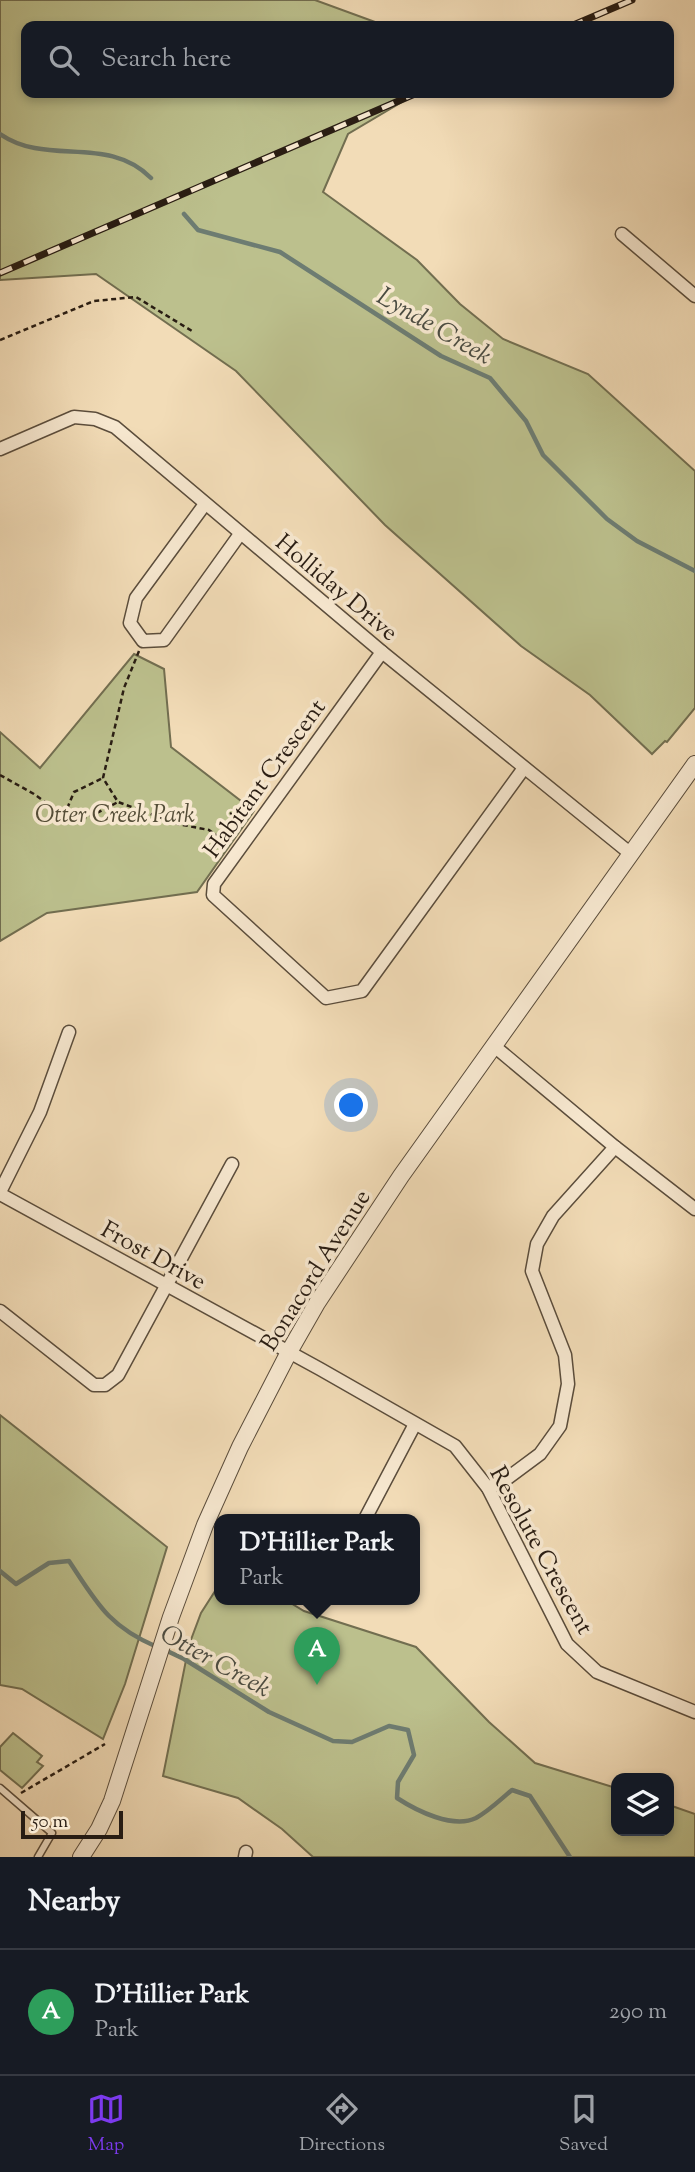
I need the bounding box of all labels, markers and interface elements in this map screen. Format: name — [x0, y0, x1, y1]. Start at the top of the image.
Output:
search box — [21, 21, 674, 98]
icon: search — [45, 41, 83, 79]
text: Search here — [101, 41, 231, 78]
water label: Lynde Creek — [369, 279, 499, 375]
street label: Holliday Drive — [267, 527, 405, 650]
street label: Habitant Crescent — [196, 693, 335, 866]
park label: Otter Creek Park — [35, 799, 195, 833]
your location — [334, 1088, 368, 1122]
street label: Bonacord Avenue — [253, 1184, 380, 1359]
street label: Frost Drive — [94, 1214, 212, 1300]
street label: Resolute Crescent — [480, 1461, 601, 1641]
popup — [214, 1514, 420, 1605]
text: D'Hillier Park — [240, 1525, 394, 1562]
text: Park — [240, 1562, 284, 1595]
water label: Otter Creek — [153, 1617, 277, 1708]
pin: A — [294, 1627, 340, 1685]
map controls — [611, 1773, 674, 1836]
button: layers — [611, 1773, 674, 1836]
scale bar — [21, 1808, 122, 1840]
text: 50 m — [32, 1809, 68, 1836]
text: Nearby — [28, 1881, 120, 1924]
text: D'Hillier Park — [95, 1977, 249, 2014]
text: A — [42, 1996, 60, 2029]
text: 290 m — [609, 1996, 667, 2029]
text: Park — [95, 2014, 139, 2047]
tab: Map — [87, 2090, 125, 2159]
tab: Directions — [299, 2090, 385, 2159]
tab: Saved — [559, 2090, 608, 2159]

